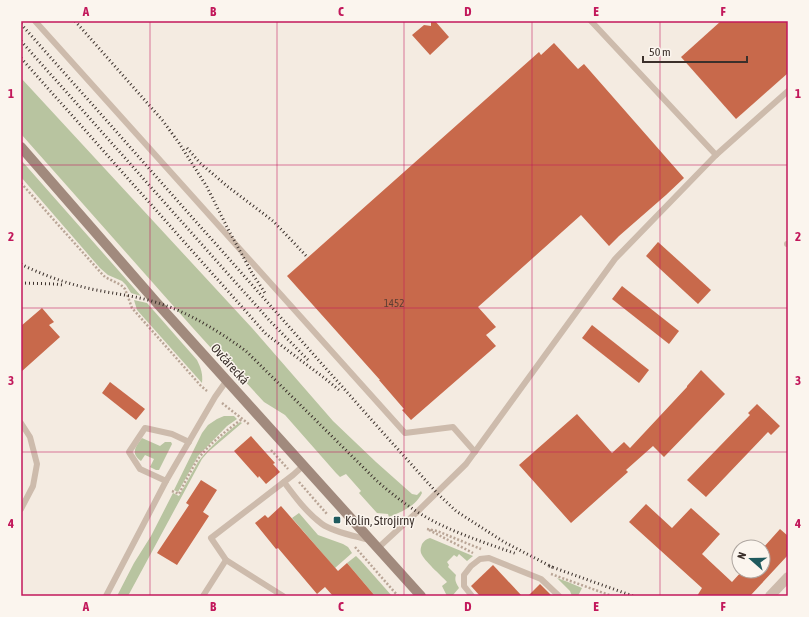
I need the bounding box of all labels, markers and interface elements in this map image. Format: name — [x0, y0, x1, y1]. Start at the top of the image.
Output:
text: A — [82, 4, 90, 19]
text: B — [210, 4, 217, 19]
text: C — [338, 4, 344, 19]
text: D — [464, 4, 472, 19]
text: E — [593, 4, 599, 19]
text: F — [720, 4, 726, 19]
scale bar — [643, 38, 747, 64]
text: 50 m — [649, 45, 671, 59]
text: 1 — [8, 86, 14, 101]
text: 1 — [795, 86, 801, 101]
text: 2 — [8, 229, 14, 244]
text: 2 — [795, 229, 801, 244]
house number: 1452 — [384, 297, 404, 309]
street label: Ovčárecká — [208, 340, 252, 388]
text: 3 — [8, 373, 14, 388]
text: 3 — [795, 373, 801, 388]
place label: Kolín, Strojírny — [345, 513, 415, 528]
marker: Kolín, Strojírny — [332, 515, 342, 525]
text: 4 — [7, 516, 14, 531]
text: 4 — [794, 516, 801, 531]
north arrow — [731, 539, 771, 579]
text: N — [735, 550, 748, 561]
text: A — [82, 599, 90, 614]
text: B — [210, 599, 217, 614]
text: C — [338, 599, 344, 614]
text: D — [464, 599, 472, 614]
text: E — [593, 599, 599, 614]
text: F — [720, 599, 726, 614]

